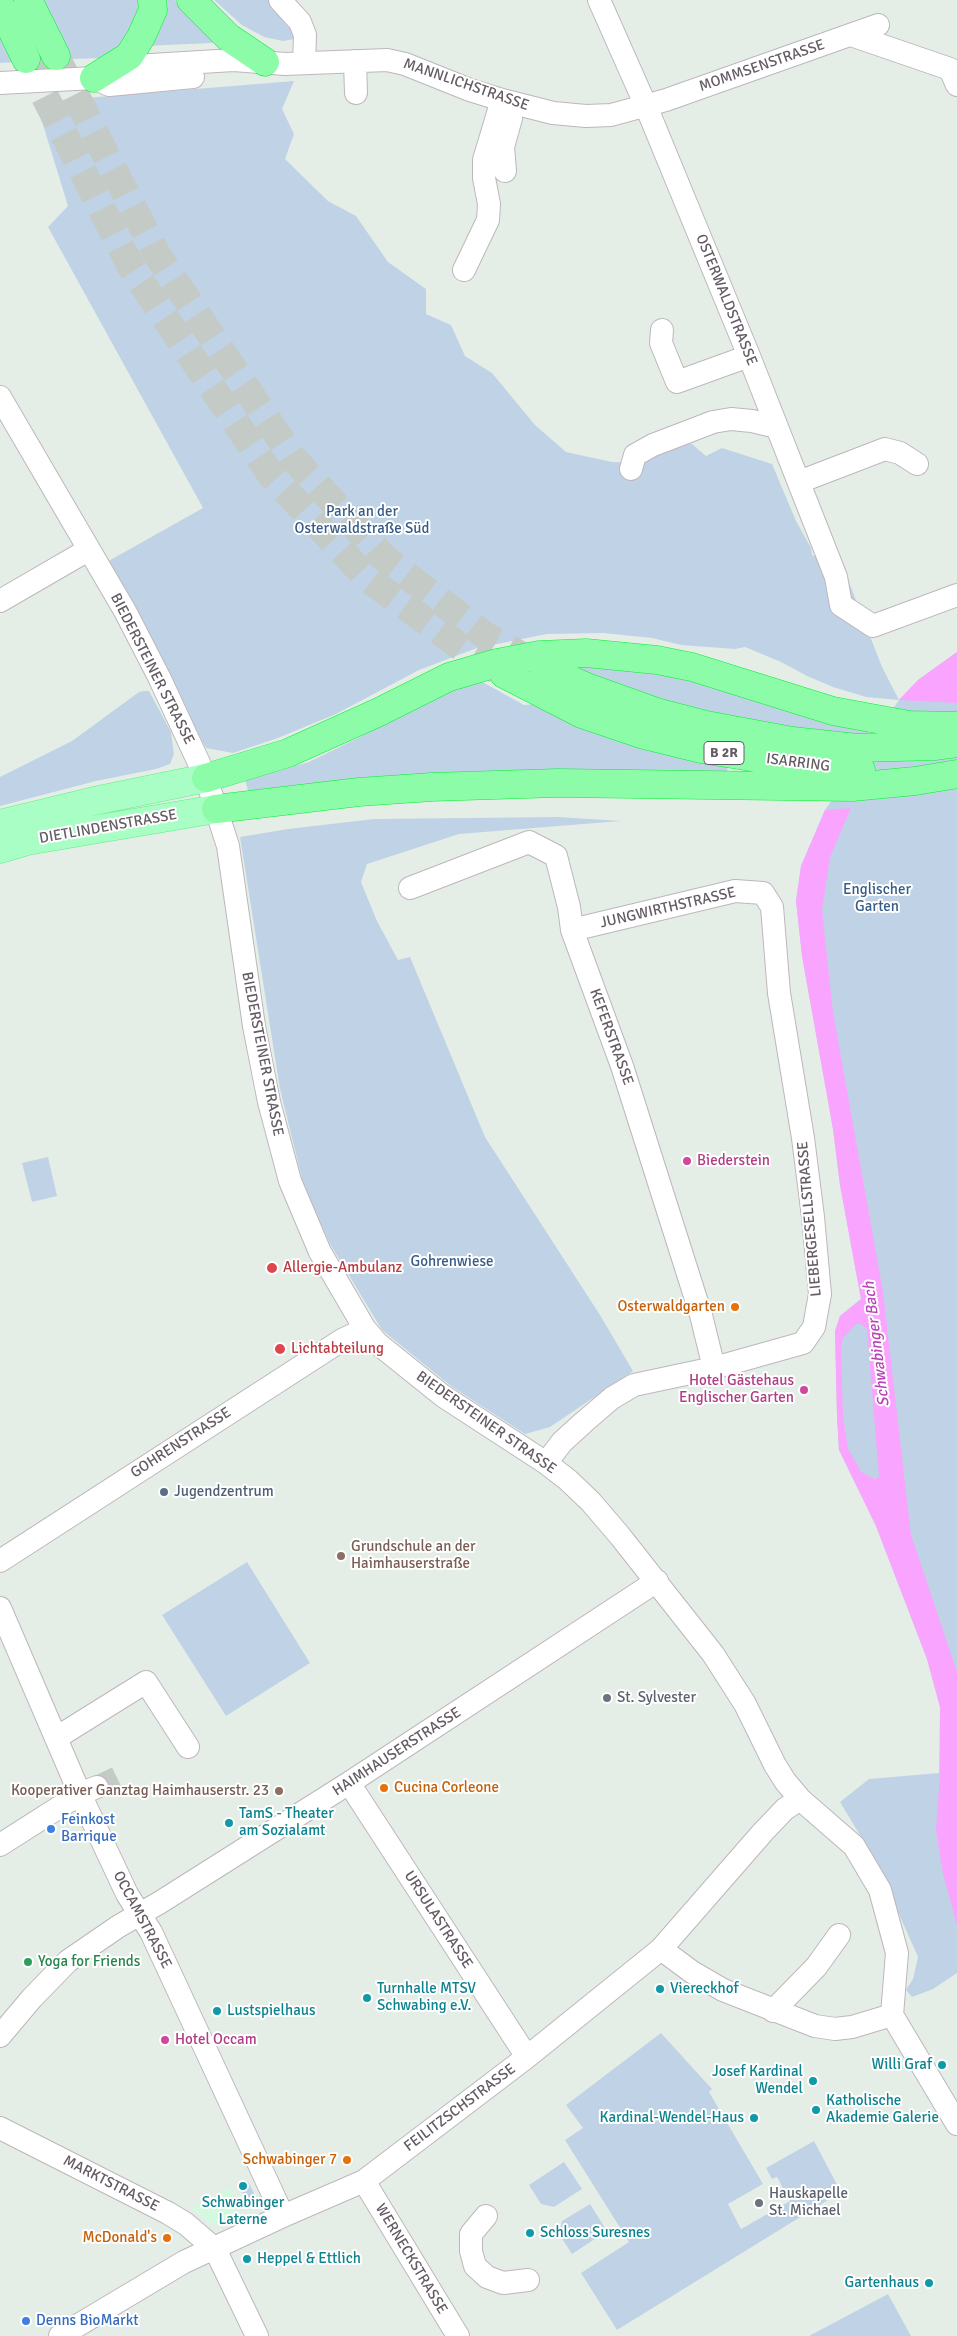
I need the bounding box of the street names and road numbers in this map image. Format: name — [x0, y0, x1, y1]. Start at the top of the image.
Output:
street label: MOMMSENSTRASSE — [697, 36, 827, 96]
street label: MANNLICHSTRASSE — [401, 55, 531, 115]
street label: OSTERWALDSTRASSE — [691, 232, 761, 368]
street label: BIEDERSTEINER STRASSE — [106, 591, 198, 747]
road number: B 2R — [704, 741, 744, 764]
street label: ISARRING — [765, 750, 831, 776]
street label: DIETLINDENSTRASSE — [38, 806, 178, 848]
street label: JUNGWIRTHSTRASSE — [598, 884, 738, 932]
street label: BIEDERSTEINER STRASSE — [237, 970, 287, 1138]
street label: KEFERSTRASSE — [585, 986, 637, 1088]
street label: LIEBERGESELLSTRASSE — [794, 1141, 826, 1297]
street label: BIEDERSTEINER STRASSE — [412, 1368, 560, 1478]
street label: GOHRENSTRASSE — [127, 1404, 235, 1482]
street label: HAIMHAUSERSTRASSE — [329, 1704, 465, 1800]
street label: OCCAMSTRASSE — [109, 1868, 175, 1972]
street label: URSULASTRASSE — [400, 1868, 476, 1972]
street label: FEILITZSCHSTRASSE — [401, 2060, 519, 2156]
street label: MARKTSTRASSE — [60, 2152, 162, 2216]
street label: WERNECKSTRASSE — [371, 2201, 451, 2317]

